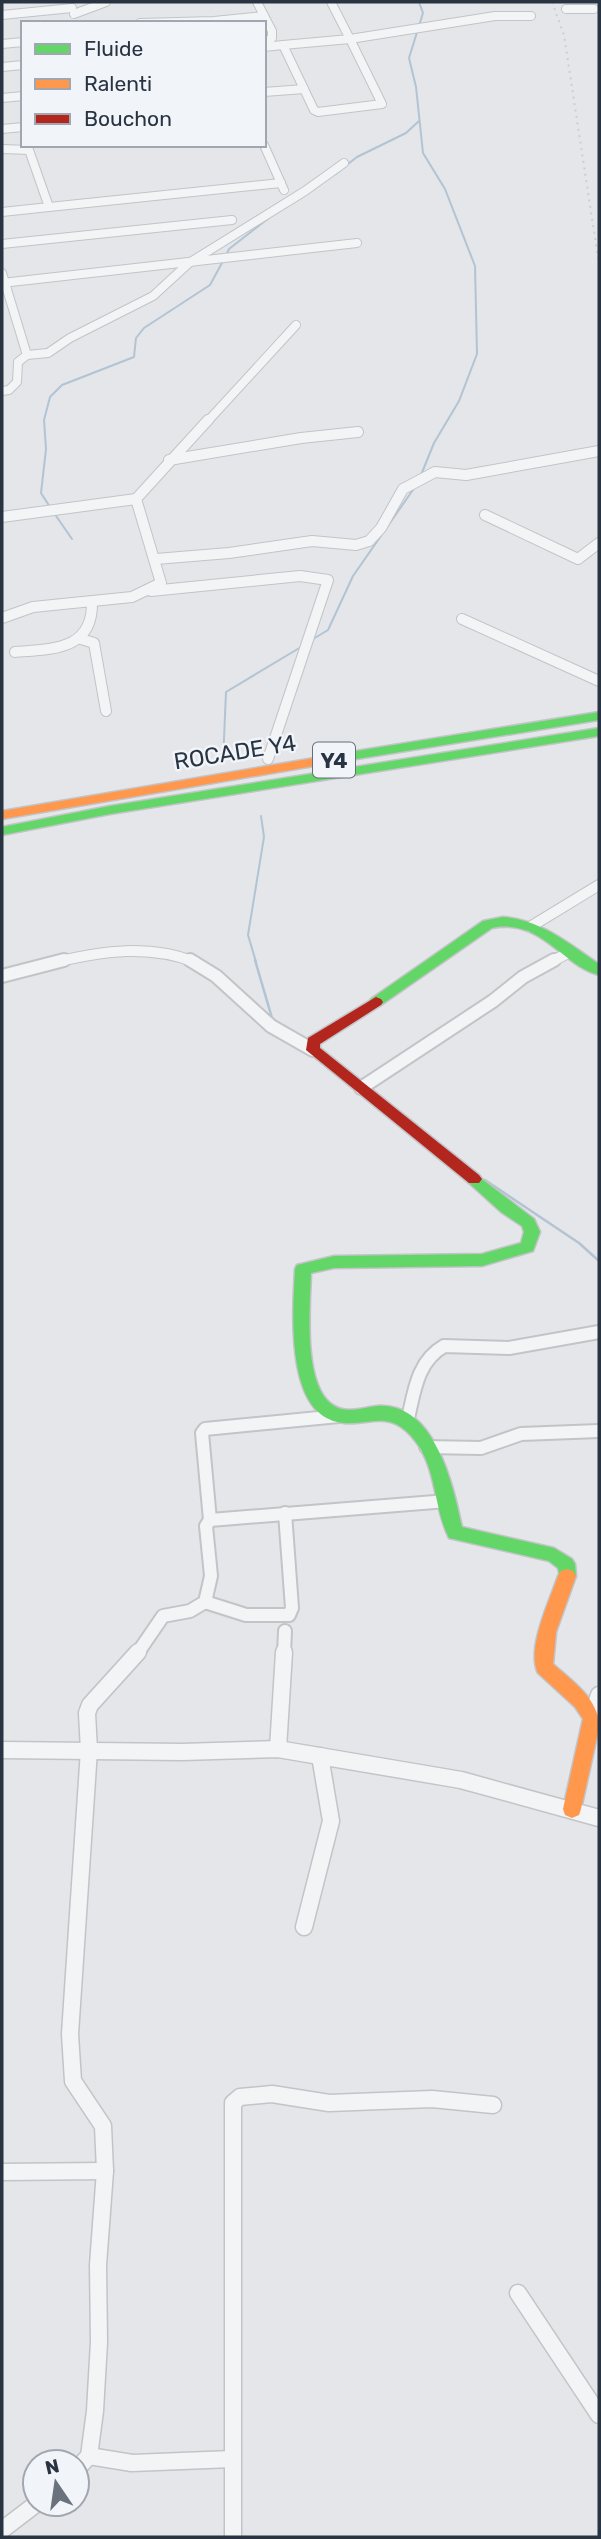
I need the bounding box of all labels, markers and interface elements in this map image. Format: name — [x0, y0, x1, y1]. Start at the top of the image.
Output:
legend — [21, 21, 266, 147]
text: Fluide — [84, 36, 143, 61]
text: Ralenti — [84, 71, 152, 96]
text: Bouchon — [84, 106, 172, 131]
street label: ROCADE Y4 — [172, 729, 298, 775]
road number: Y4 — [313, 742, 355, 778]
north arrow — [21, 2448, 91, 2518]
text: N — [43, 2454, 62, 2480]

